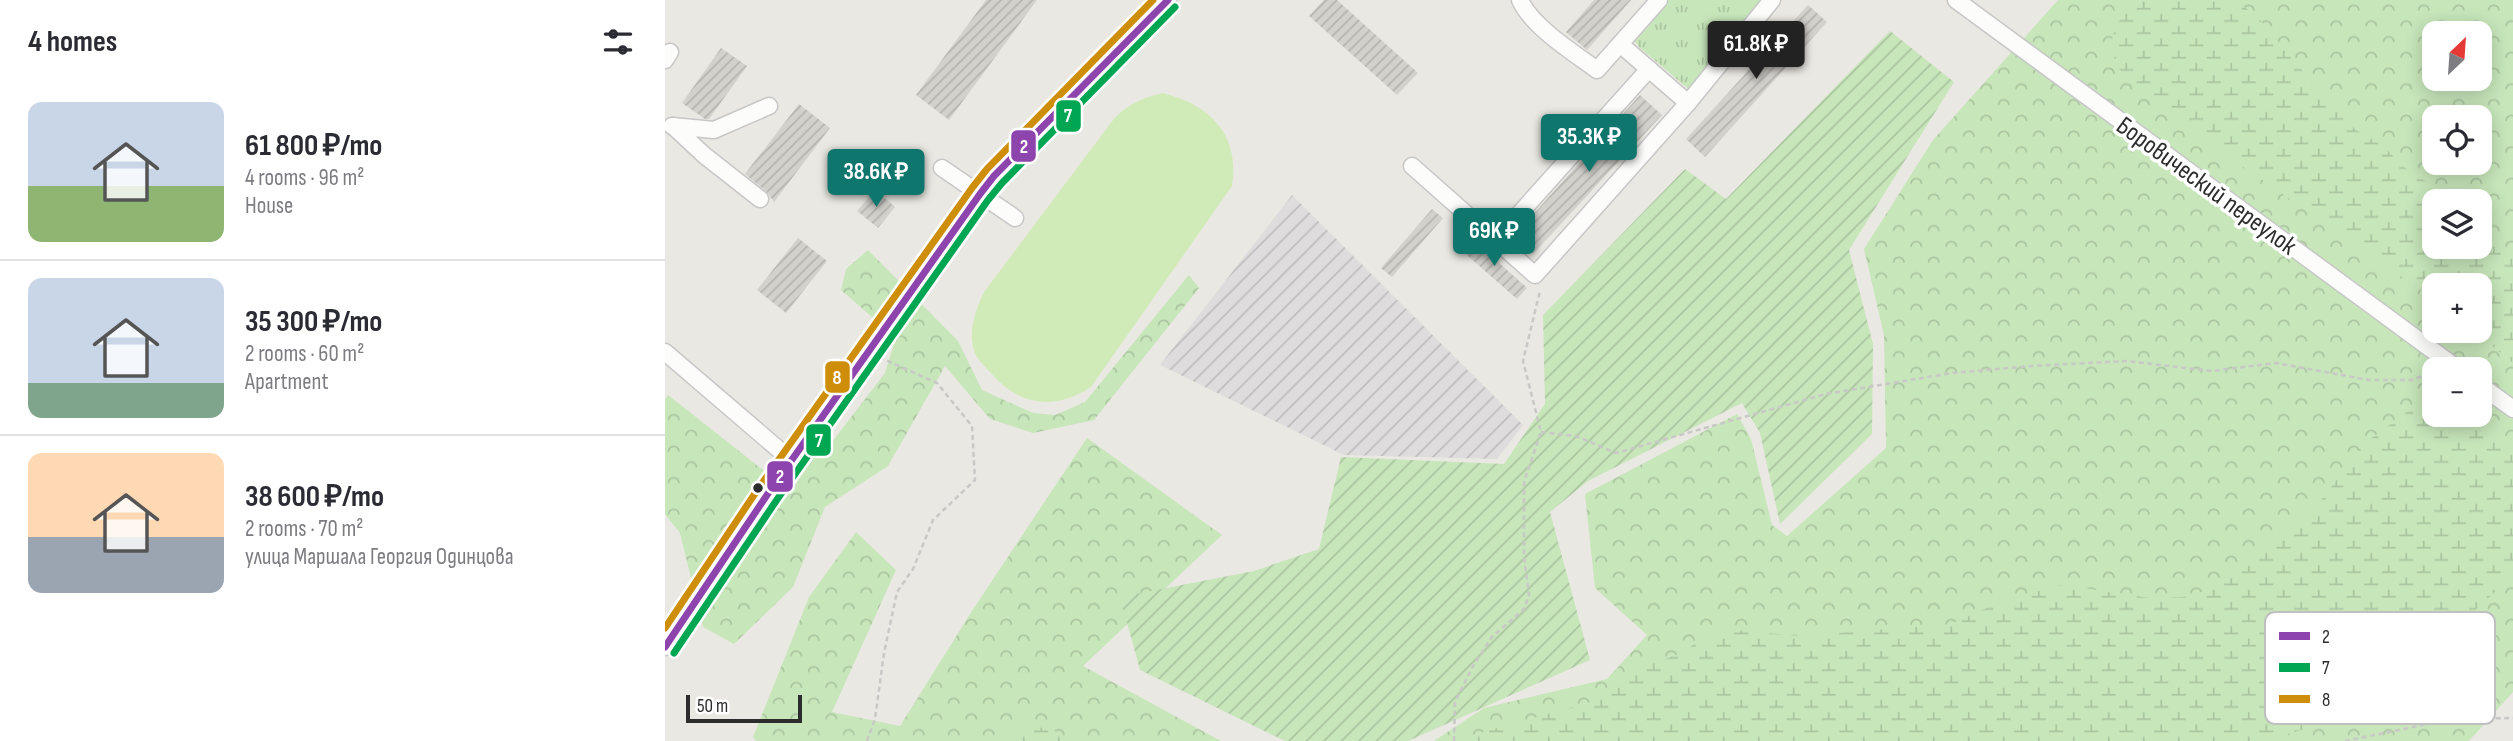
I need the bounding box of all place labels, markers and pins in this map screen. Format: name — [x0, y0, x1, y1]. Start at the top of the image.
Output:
pin: 61.8K ₽ — [1691, 22, 1821, 81]
pin: 35.3K ₽ — [1524, 114, 1654, 174]
pin: 38.6K ₽ — [811, 150, 941, 209]
pin: 69K ₽ — [1445, 208, 1543, 268]
unlabelled marker — [751, 481, 765, 495]

